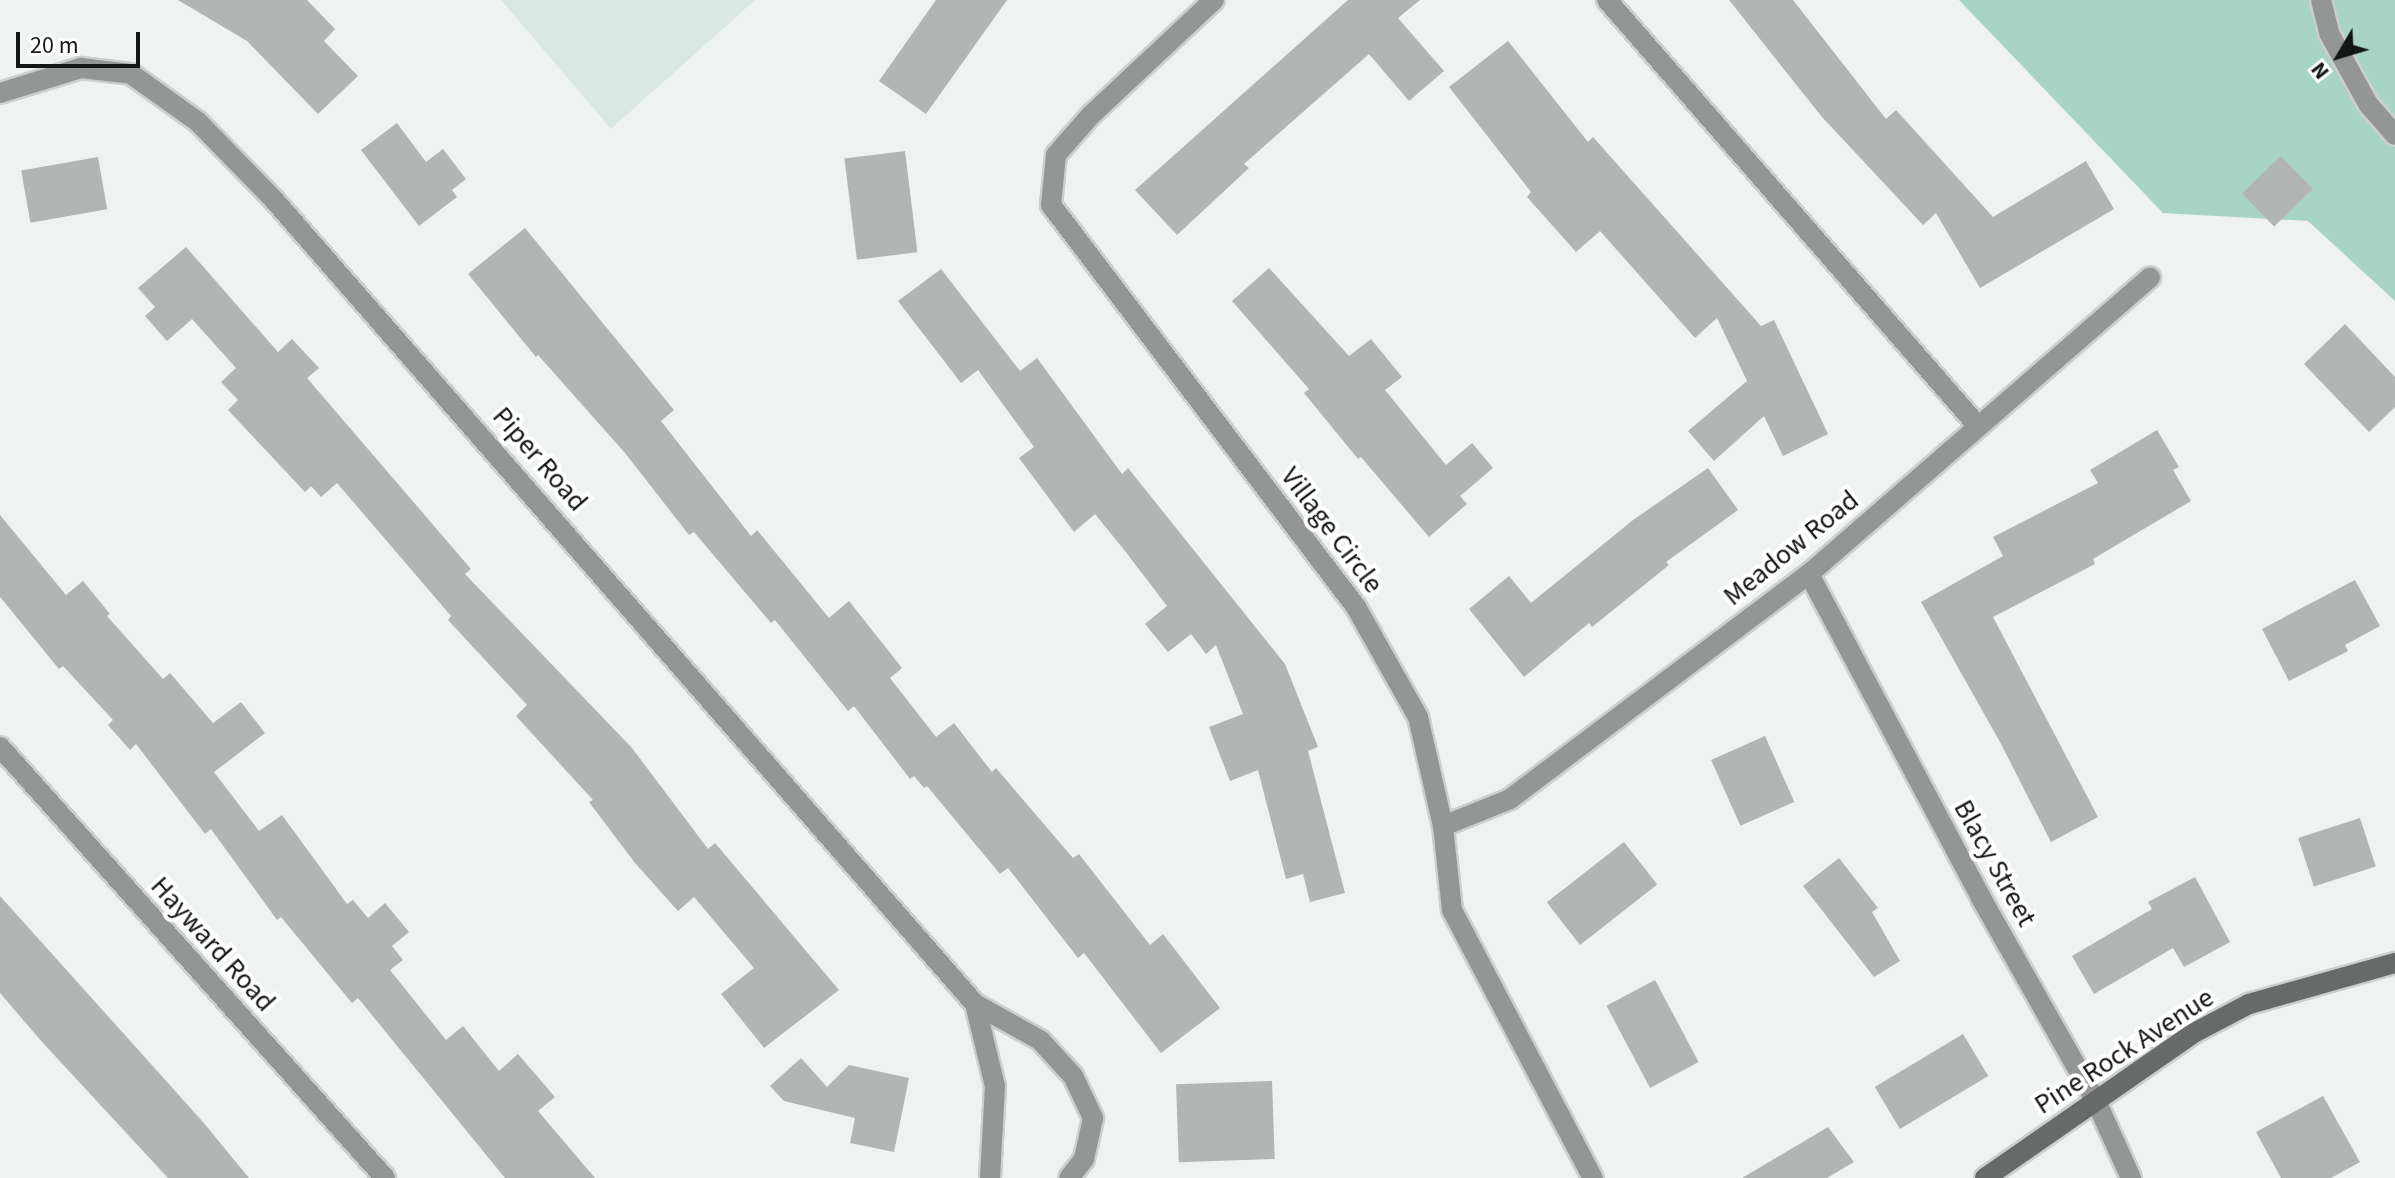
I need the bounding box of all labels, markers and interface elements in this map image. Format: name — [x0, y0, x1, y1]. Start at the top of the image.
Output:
scale bar — [20, 16, 144, 66]
north arrow — [2299, 16, 2379, 96]
text: 20 m — [30, 28, 79, 63]
text: N — [2303, 55, 2337, 86]
street label: Piper Road — [485, 400, 595, 518]
street label: Village Circle — [1274, 460, 1390, 600]
street label: Meadow Road — [1717, 483, 1865, 613]
street label: Blacy Street — [1946, 794, 2044, 932]
street label: Hayward Road — [144, 870, 282, 1018]
street label: Pine Rock Avenue — [2028, 981, 2220, 1121]

